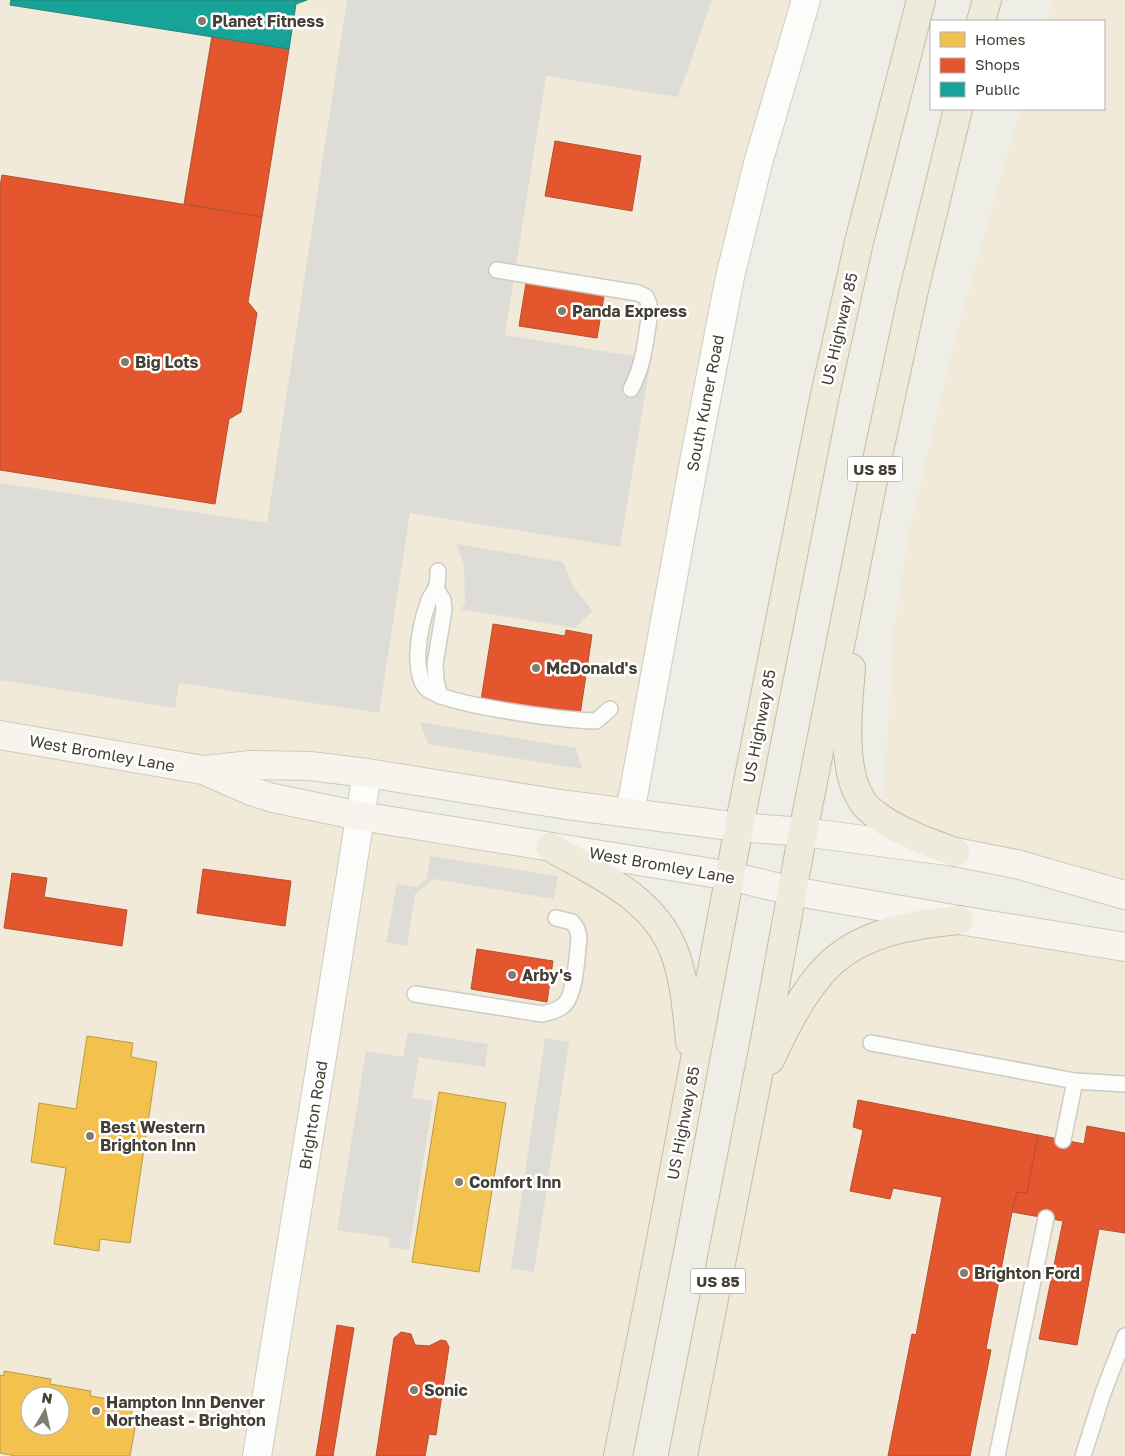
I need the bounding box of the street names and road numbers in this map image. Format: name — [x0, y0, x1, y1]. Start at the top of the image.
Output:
street label: US Highway 85 — [816, 271, 862, 387]
street label: South Kuner Road — [682, 333, 728, 473]
road number: US 85 — [848, 456, 902, 482]
street label: US Highway 85 — [738, 668, 780, 784]
street label: West Bromley Lane — [28, 730, 176, 776]
street label: West Bromley Lane — [588, 842, 736, 888]
street label: Brighton Road — [295, 1059, 331, 1171]
street label: US Highway 85 — [662, 1065, 704, 1181]
road number: US 85 — [690, 1268, 746, 1294]

